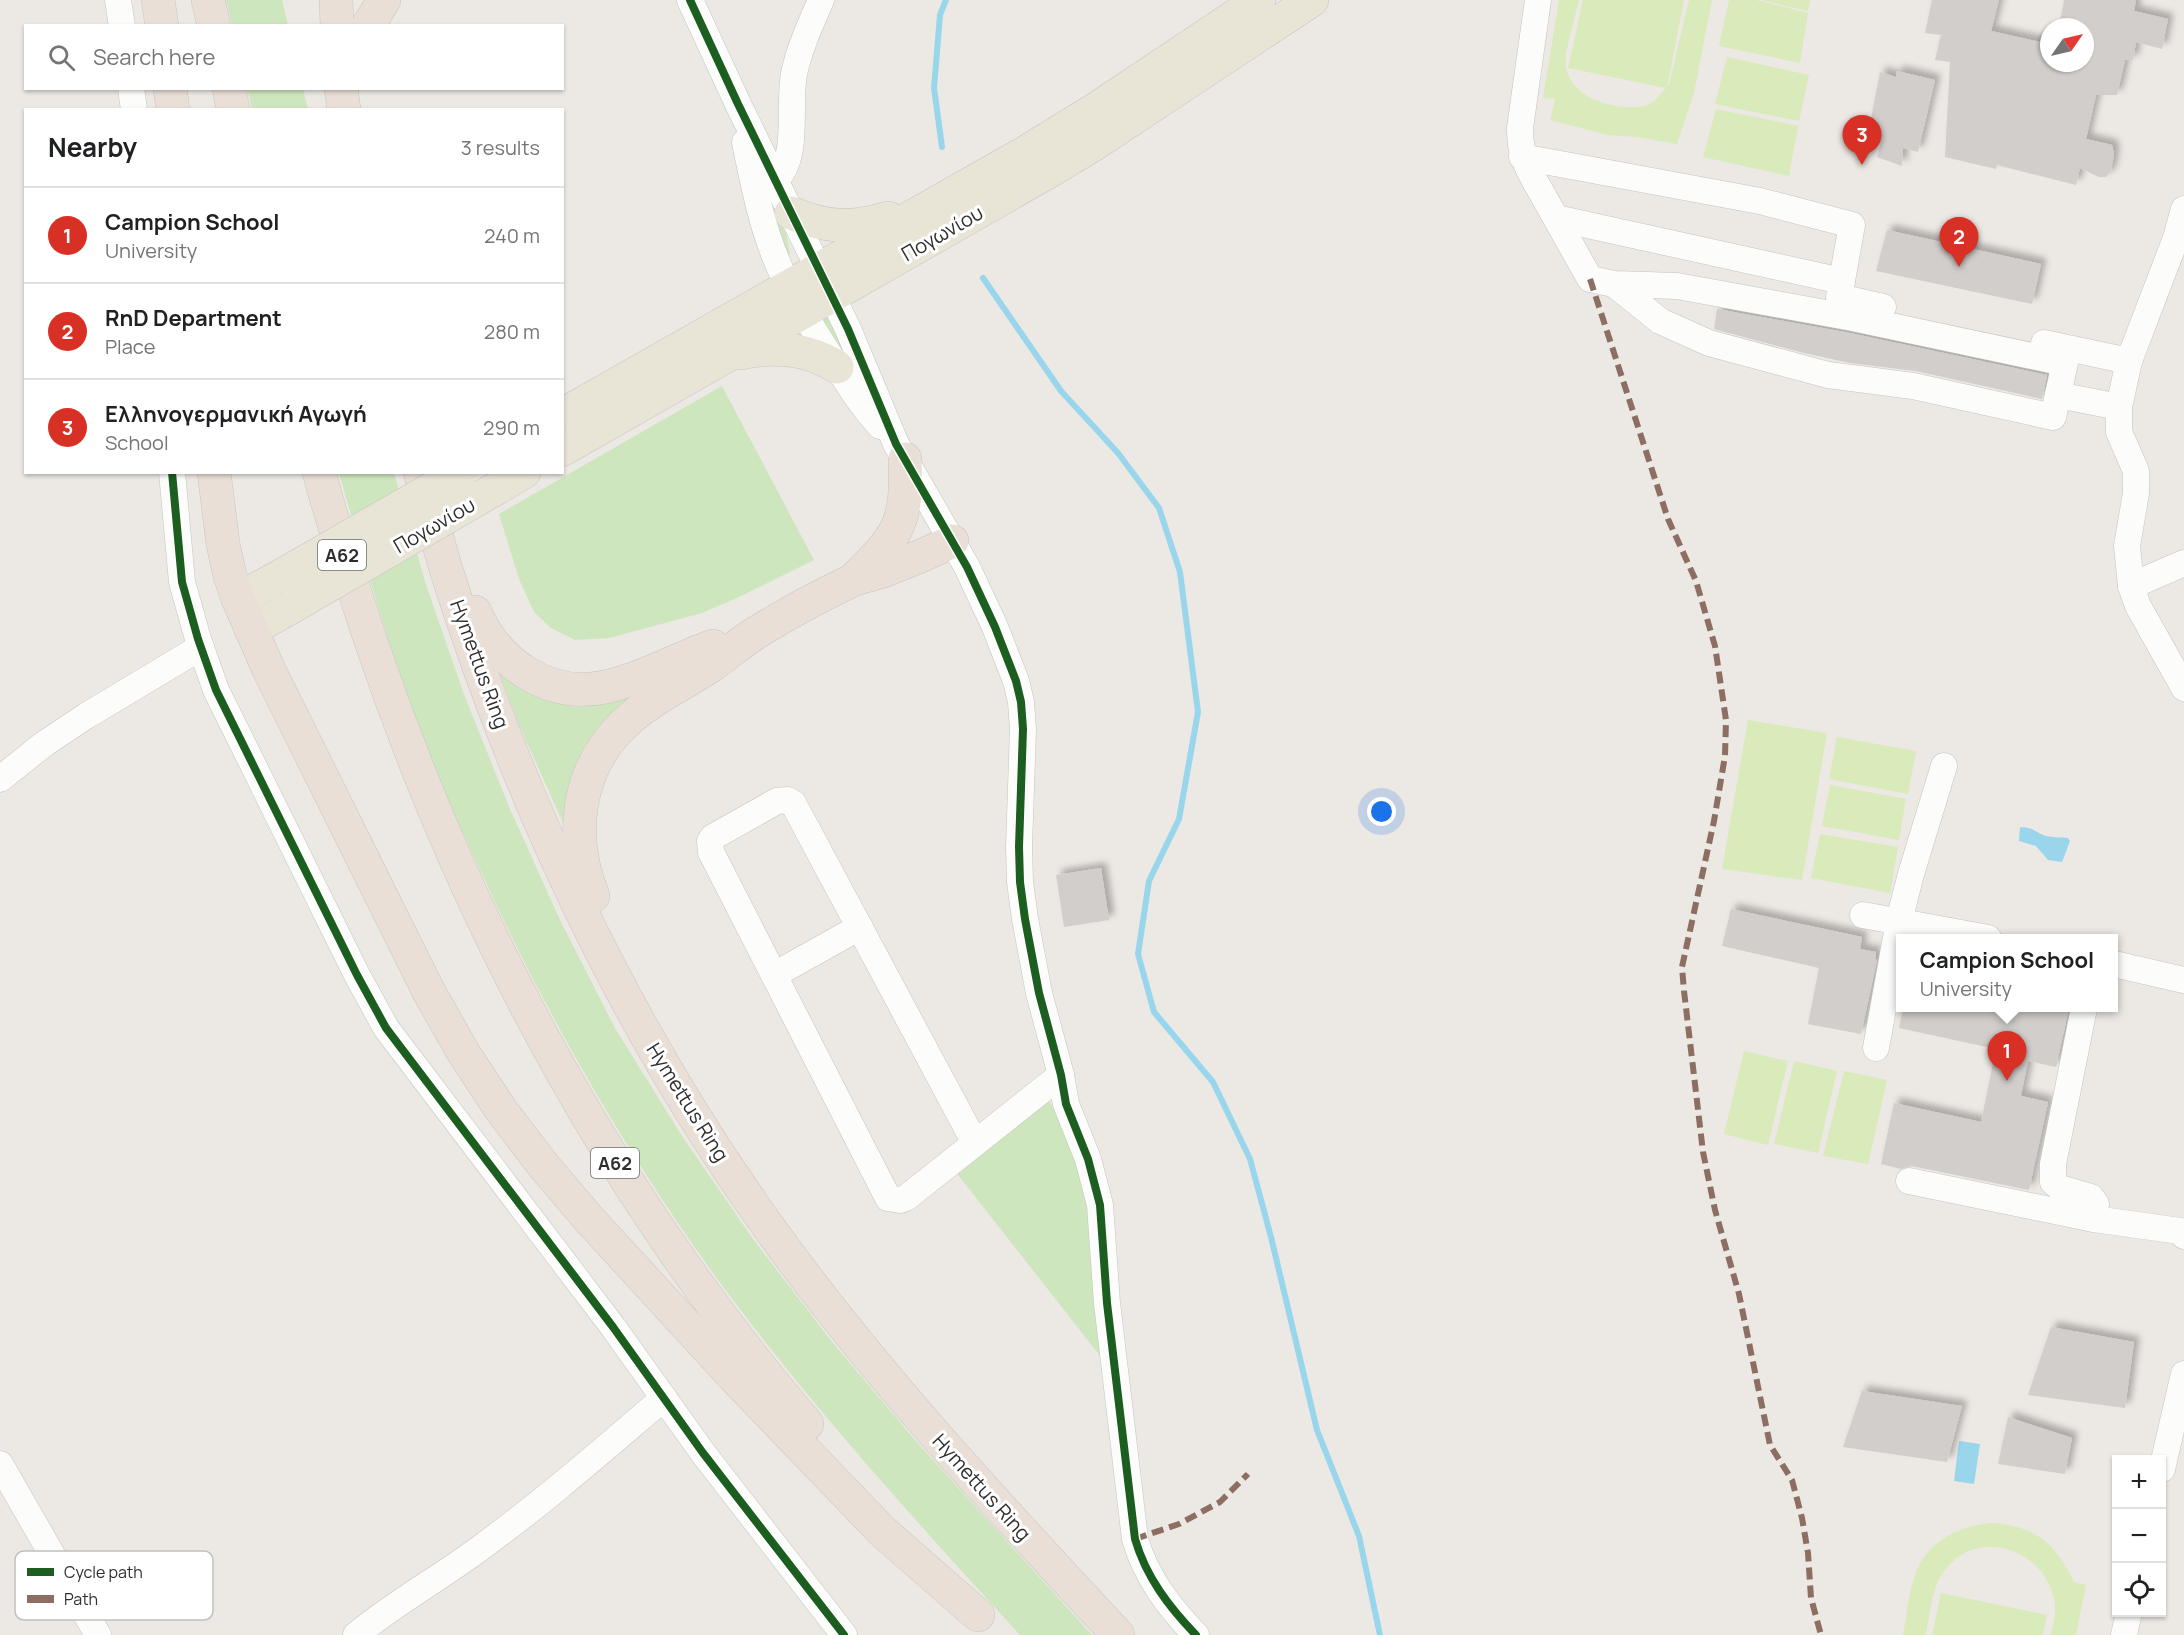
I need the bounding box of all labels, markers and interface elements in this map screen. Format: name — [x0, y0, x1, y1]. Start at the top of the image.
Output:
north arrow — [2040, 18, 2094, 72]
search box — [24, 24, 564, 90]
icon: search — [45, 41, 78, 74]
text: Search here — [93, 42, 215, 72]
pin: 3 — [1842, 116, 1882, 165]
text: Nearby — [48, 129, 137, 165]
text: 3 results — [461, 134, 540, 161]
street label: Πογωνίου — [896, 199, 988, 267]
text: Campion School — [105, 207, 279, 237]
pin: 2 — [1940, 218, 1978, 267]
text: 1 — [63, 222, 72, 249]
text: 240 m — [484, 222, 540, 249]
text: University — [105, 237, 197, 264]
text: RnD Department — [105, 303, 282, 333]
text: 2 — [62, 318, 73, 345]
text: 280 m — [484, 318, 540, 345]
text: Place — [105, 333, 155, 360]
text: Ελληνογερμανική Αγωγή — [105, 399, 367, 429]
text: 3 — [62, 414, 73, 441]
text: 290 m — [483, 414, 540, 441]
text: School — [105, 429, 169, 456]
street label: Πογωνίου — [388, 491, 480, 559]
road number: Α62 — [318, 540, 366, 570]
street label: Hymettus Ring — [444, 596, 516, 732]
your location — [1367, 797, 1396, 826]
popup — [1896, 934, 2118, 1012]
text: Campion School — [1920, 945, 2094, 975]
text: University — [1920, 975, 2012, 1002]
pin: 1 — [1988, 1032, 2026, 1081]
street label: Hymettus Ring — [641, 1038, 735, 1166]
road number: Α62 — [591, 1148, 639, 1178]
street label: Hymettus Ring — [927, 1428, 1037, 1546]
map controls — [2112, 1455, 2166, 1617]
button: + — [2112, 1455, 2166, 1509]
button: − — [2112, 1509, 2166, 1563]
legend — [15, 1551, 213, 1620]
text: Cycle path — [64, 1561, 143, 1583]
button: locate — [2112, 1563, 2166, 1617]
text: Path — [64, 1588, 98, 1610]

